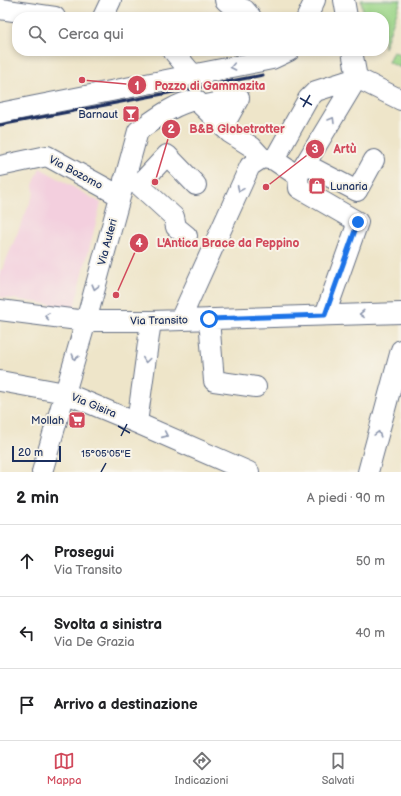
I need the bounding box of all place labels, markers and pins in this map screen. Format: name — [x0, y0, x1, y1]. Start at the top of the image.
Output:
callout: Pozzo di Gammazita — [127, 73, 274, 97]
bar icon: Barnaut — [121, 104, 141, 124]
place label: Barnaut — [78, 108, 119, 121]
callout: B&B Globetrotter — [161, 117, 293, 141]
callout: Artù — [305, 137, 364, 161]
shop icon: Lunaria — [307, 176, 327, 196]
place label: Lunaria — [330, 180, 368, 193]
callout: L'Antica Brace da Peppino — [129, 231, 308, 255]
supermarket icon: Mollah — [67, 410, 87, 430]
place label: Mollah — [31, 414, 64, 427]

